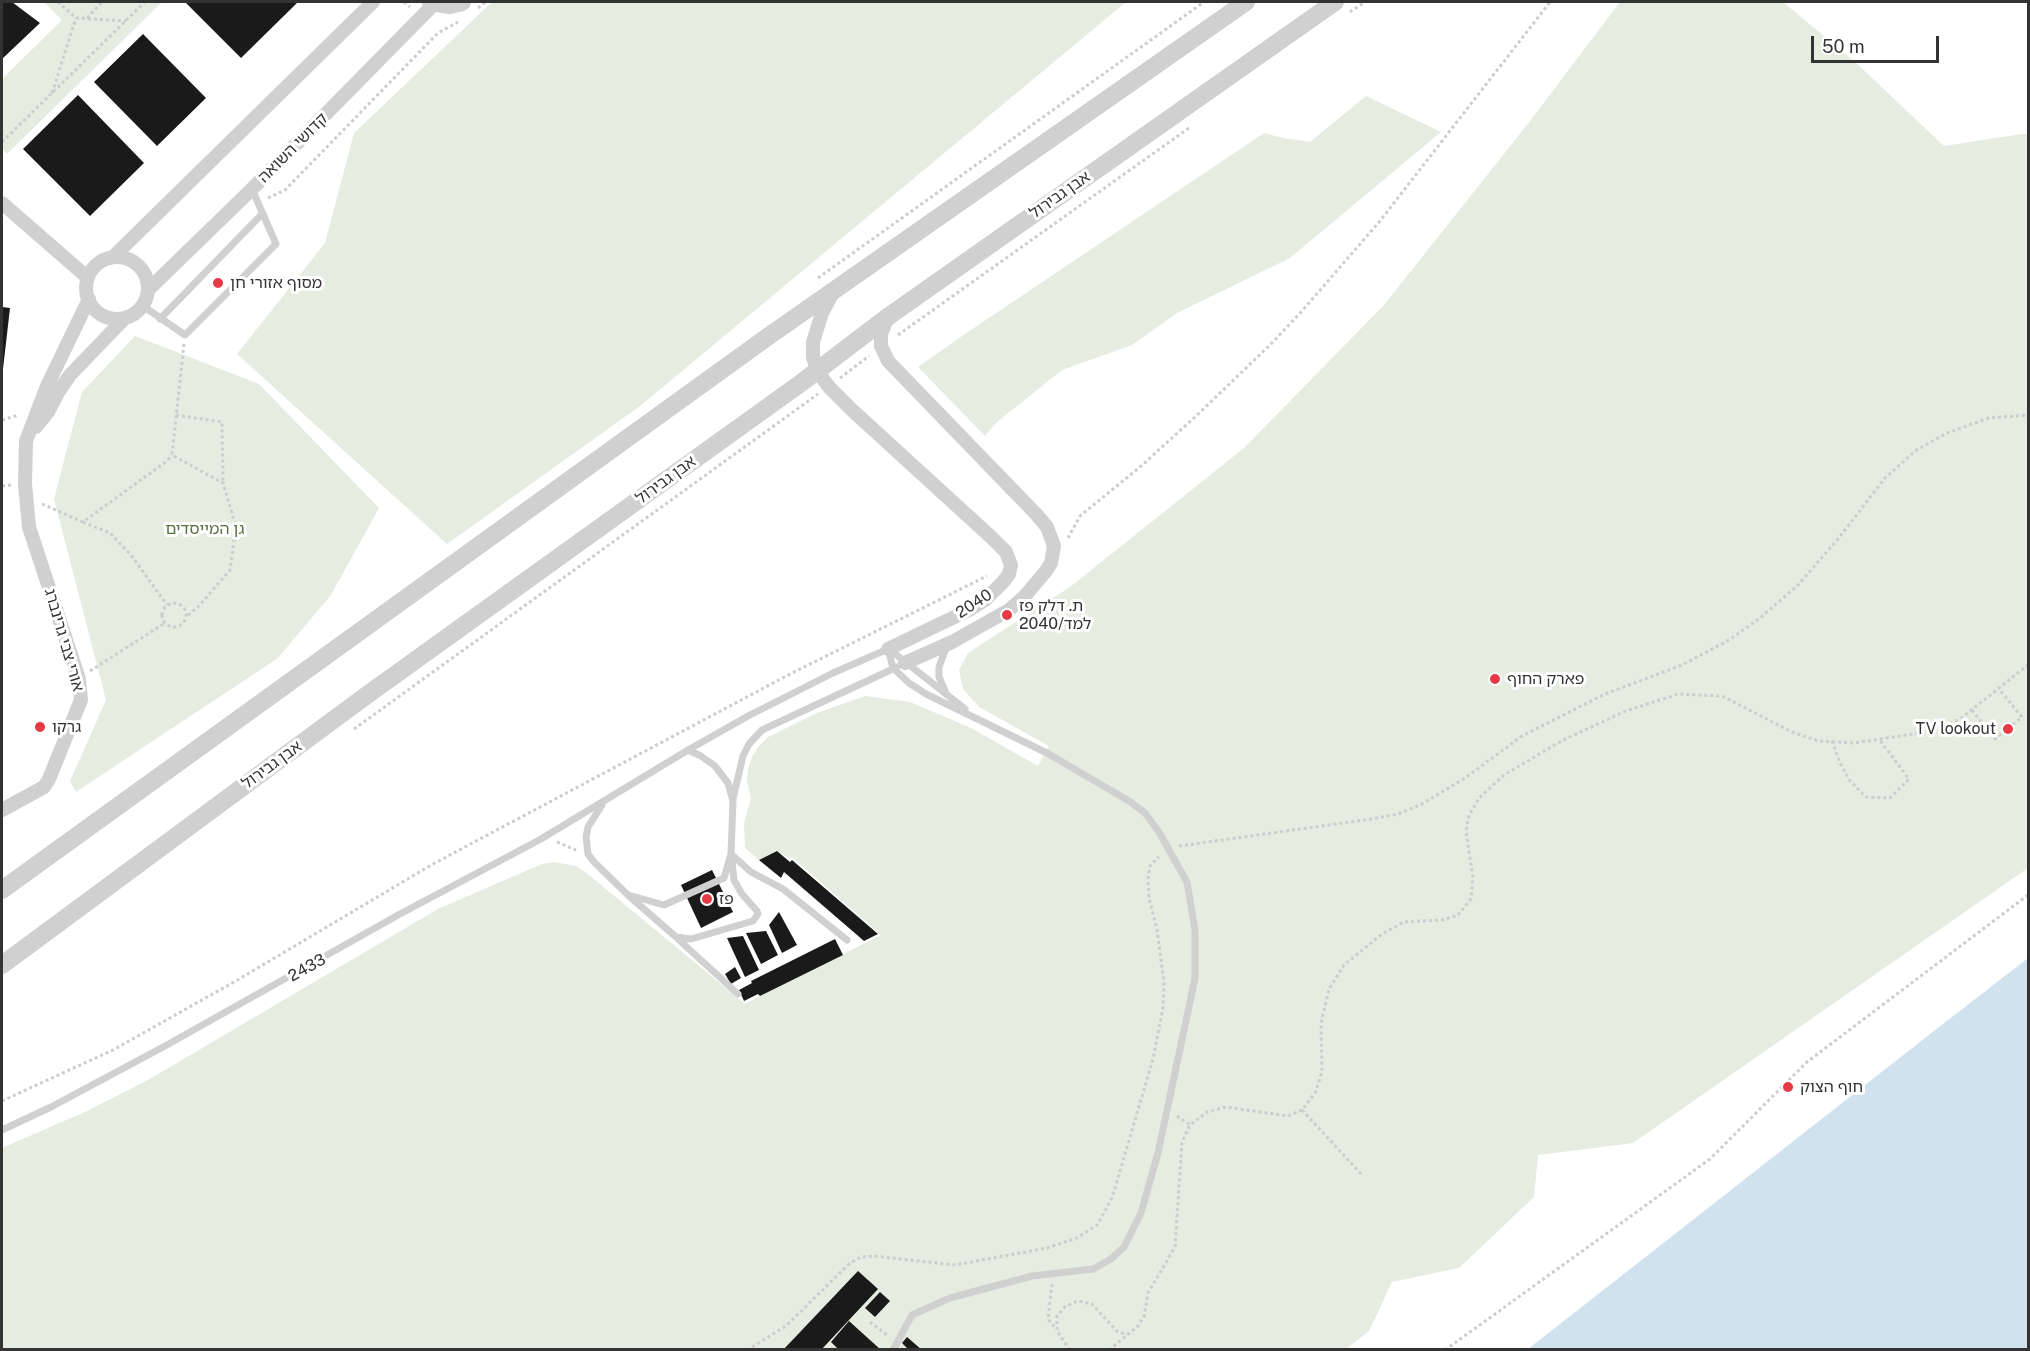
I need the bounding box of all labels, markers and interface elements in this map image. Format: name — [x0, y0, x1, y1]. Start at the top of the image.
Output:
scale bar — [1814, 24, 1942, 62]
text: 50 m — [1822, 36, 1865, 57]
street label: קדושי השואה — [254, 109, 332, 187]
street label: אבן גבירול — [1026, 167, 1094, 223]
place label: מסוף אזורי חן — [230, 273, 322, 293]
marker: מסוף אזורי חן — [211, 276, 225, 290]
street label: אבן גבירול — [632, 452, 700, 508]
park label: גן המייסדים — [165, 519, 245, 539]
street label: 2040 — [952, 585, 996, 623]
street label: אורי צבי גרינברג — [40, 586, 88, 694]
place label: ת. דלק פז למד/2040 — [1019, 596, 1091, 634]
marker: ת. דלק פז למד/2040 — [1000, 608, 1014, 622]
place label: פארק החוף — [1507, 669, 1584, 689]
marker: פארק החוף — [1488, 672, 1502, 686]
place label: גרקו — [52, 717, 81, 737]
place label: TV lookout — [1916, 719, 1996, 739]
marker: גרקו — [33, 720, 47, 734]
marker: TV lookout — [2001, 722, 2015, 736]
street label: אבן גבירול — [238, 737, 306, 793]
place label: פז — [719, 889, 734, 909]
marker: פז — [700, 892, 714, 906]
street label: 2433 — [285, 950, 329, 986]
place label: חוף הצוק — [1800, 1077, 1863, 1097]
marker: חוף הצוק — [1781, 1080, 1795, 1094]

